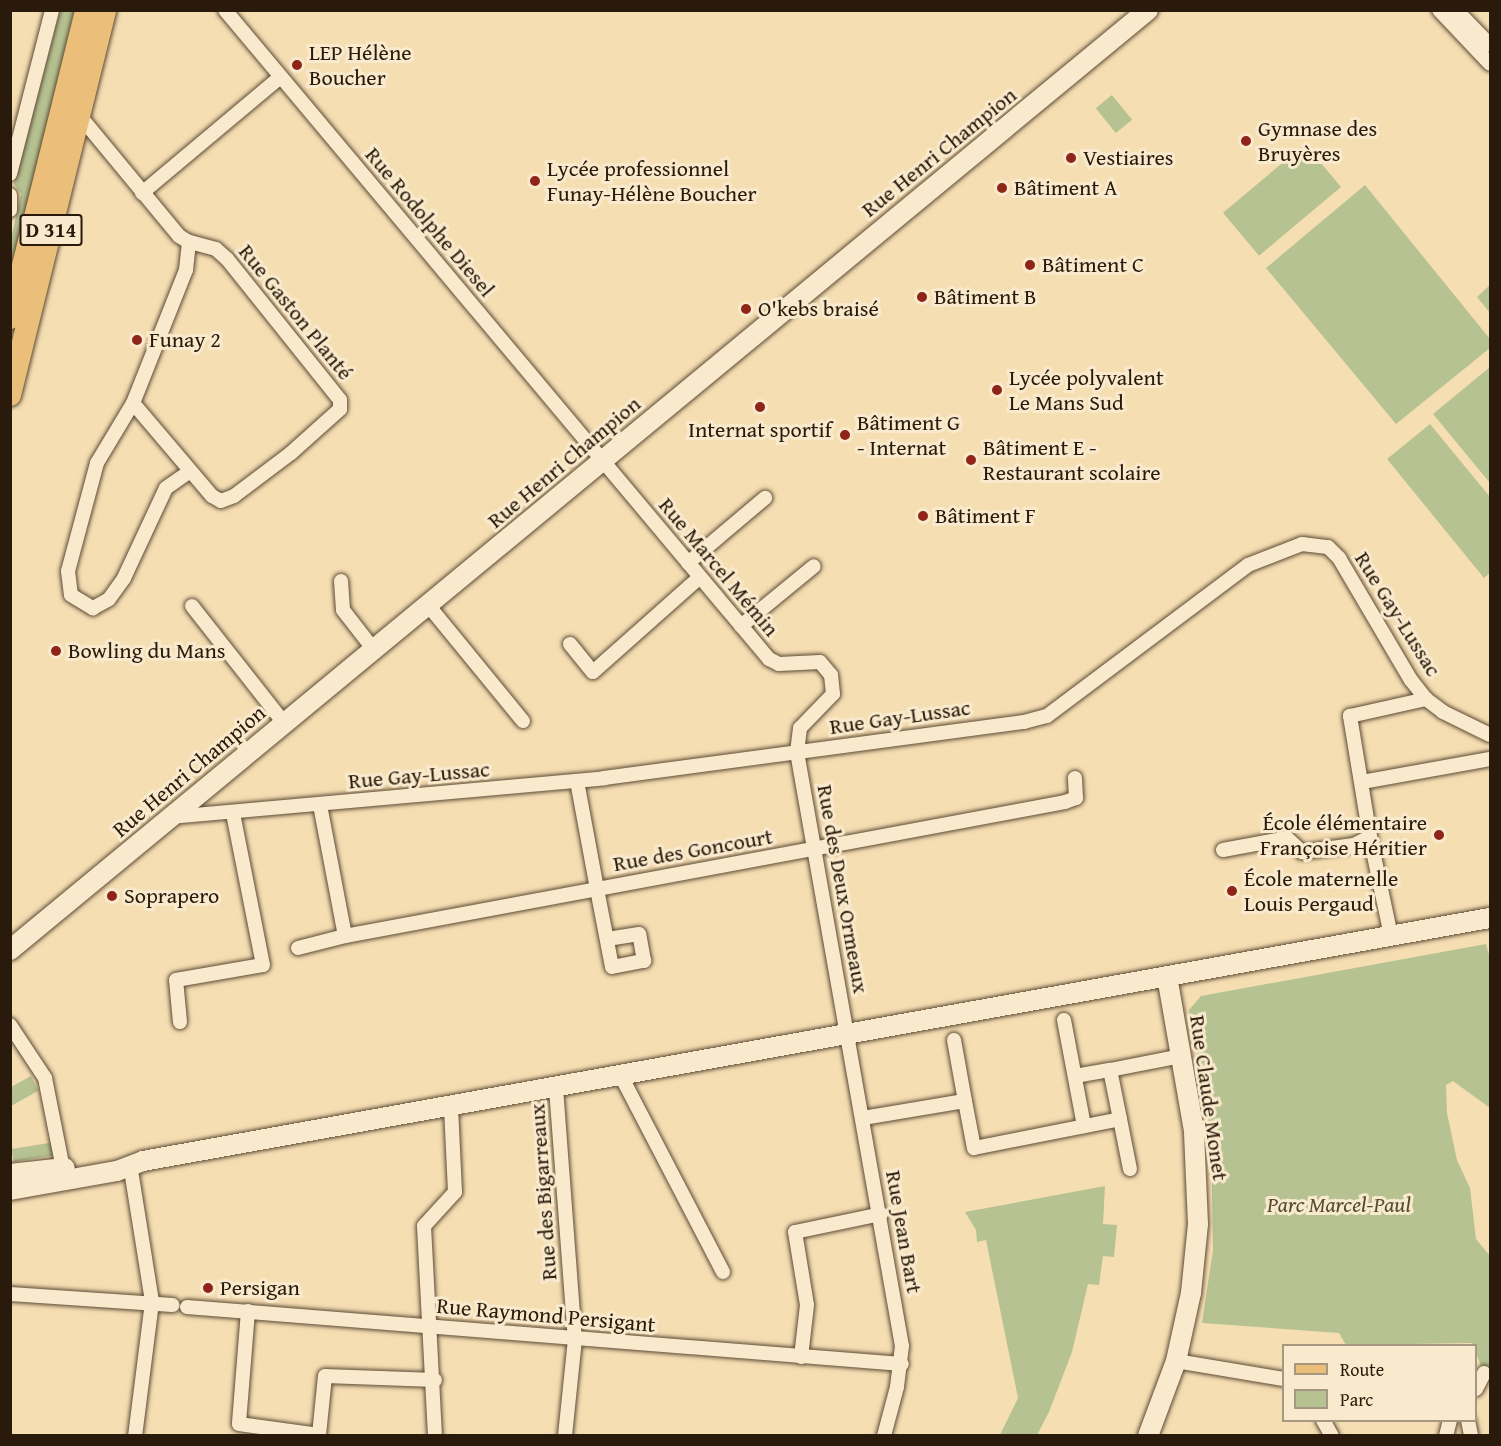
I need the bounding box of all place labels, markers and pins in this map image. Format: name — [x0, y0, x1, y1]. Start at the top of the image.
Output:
place label: LEP Hélène Boucher — [309, 39, 412, 90]
marker: LEP Hélène Boucher — [290, 58, 304, 72]
place label: Gymnase des Bruyères — [1258, 115, 1377, 166]
marker: Gymnase des Bruyères — [1239, 134, 1253, 148]
place label: Vestiaires — [1083, 145, 1173, 171]
marker: Vestiaires — [1064, 151, 1078, 165]
place label: Lycée professionnel Funay-Hélène Boucher — [547, 155, 757, 206]
marker: Lycée professionnel Funay-Hélène Boucher — [528, 174, 542, 188]
place label: Bâtiment A — [1014, 175, 1117, 201]
marker: Bâtiment A — [995, 181, 1009, 195]
place label: Bâtiment C — [1042, 252, 1144, 278]
marker: Bâtiment C — [1023, 258, 1037, 272]
place label: Bâtiment B — [934, 284, 1037, 310]
marker: Bâtiment B — [915, 290, 929, 304]
place label: O'kebs braisé — [758, 296, 879, 322]
marker: O'kebs braisé — [739, 302, 753, 316]
place label: Funay 2 — [149, 327, 221, 353]
marker: Funay 2 — [130, 333, 144, 347]
place label: Lycée polyvalent Le Mans Sud — [1009, 364, 1164, 416]
marker: Lycée polyvalent Le Mans Sud — [990, 383, 1004, 397]
marker: Internat sportif — [753, 400, 767, 414]
place label: Bâtiment G - Internat — [857, 409, 960, 460]
place label: Internat sportif — [688, 417, 832, 443]
marker: Bâtiment G - Internat — [838, 428, 852, 442]
place label: Bâtiment E - Restaurant scolaire — [983, 434, 1161, 486]
marker: Bâtiment E - Restaurant scolaire — [964, 453, 978, 467]
place label: Bâtiment F — [935, 503, 1036, 529]
marker: Bâtiment F — [916, 509, 930, 523]
place label: Bowling du Mans — [68, 638, 225, 664]
marker: Bowling du Mans — [49, 644, 63, 658]
place label: École élémentaire Françoise Héritier — [1260, 809, 1427, 860]
marker: École élémentaire Françoise Héritier — [1432, 828, 1446, 842]
place label: École maternelle Louis Pergaud — [1244, 865, 1398, 916]
place label: Soprapero — [124, 883, 219, 909]
marker: École maternelle Louis Pergaud — [1225, 884, 1239, 898]
marker: Soprapero — [105, 889, 119, 903]
place label: Persigan — [220, 1275, 300, 1301]
marker: Persigan — [201, 1281, 215, 1295]

